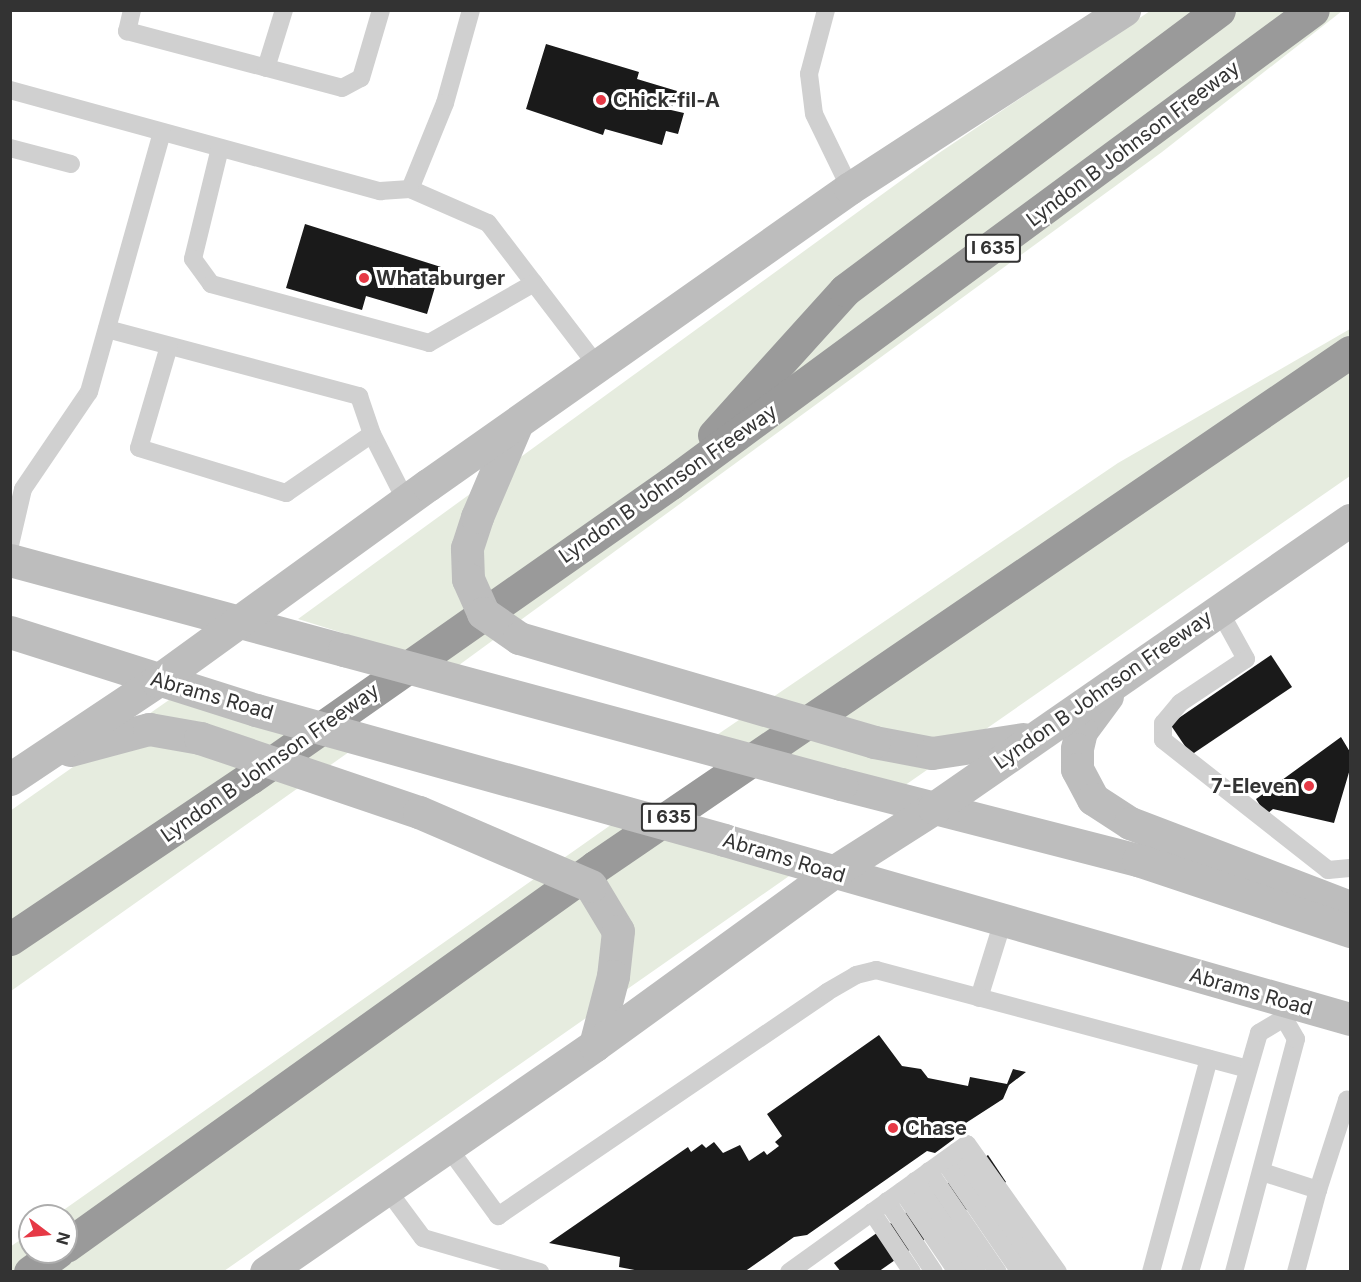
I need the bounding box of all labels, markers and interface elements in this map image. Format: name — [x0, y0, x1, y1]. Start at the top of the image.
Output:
street label: Lyndon B Johnson Freeway — [1022, 56, 1244, 232]
place label: Chick-fil-A — [613, 88, 720, 112]
marker: Chick-fil-A — [594, 93, 608, 107]
road number: I 635 — [964, 233, 1022, 263]
place label: Whataburger — [376, 266, 505, 290]
marker: Whataburger — [357, 271, 371, 285]
street label: Lyndon B Johnson Freeway — [554, 400, 782, 568]
street label: Lyndon B Johnson Freeway — [989, 606, 1217, 774]
street label: Abrams Road — [148, 667, 276, 725]
street label: Lyndon B Johnson Freeway — [156, 679, 384, 847]
place label: 7-Eleven — [1211, 774, 1297, 798]
marker: 7-Eleven — [1302, 779, 1316, 793]
road number: I 635 — [640, 802, 698, 832]
street label: Abrams Road — [720, 828, 848, 888]
street label: Abrams Road — [1187, 963, 1315, 1021]
place label: Chase — [905, 1116, 967, 1140]
marker: Chase — [886, 1121, 900, 1135]
north arrow — [18, 1204, 78, 1264]
text: N — [52, 1230, 75, 1247]

